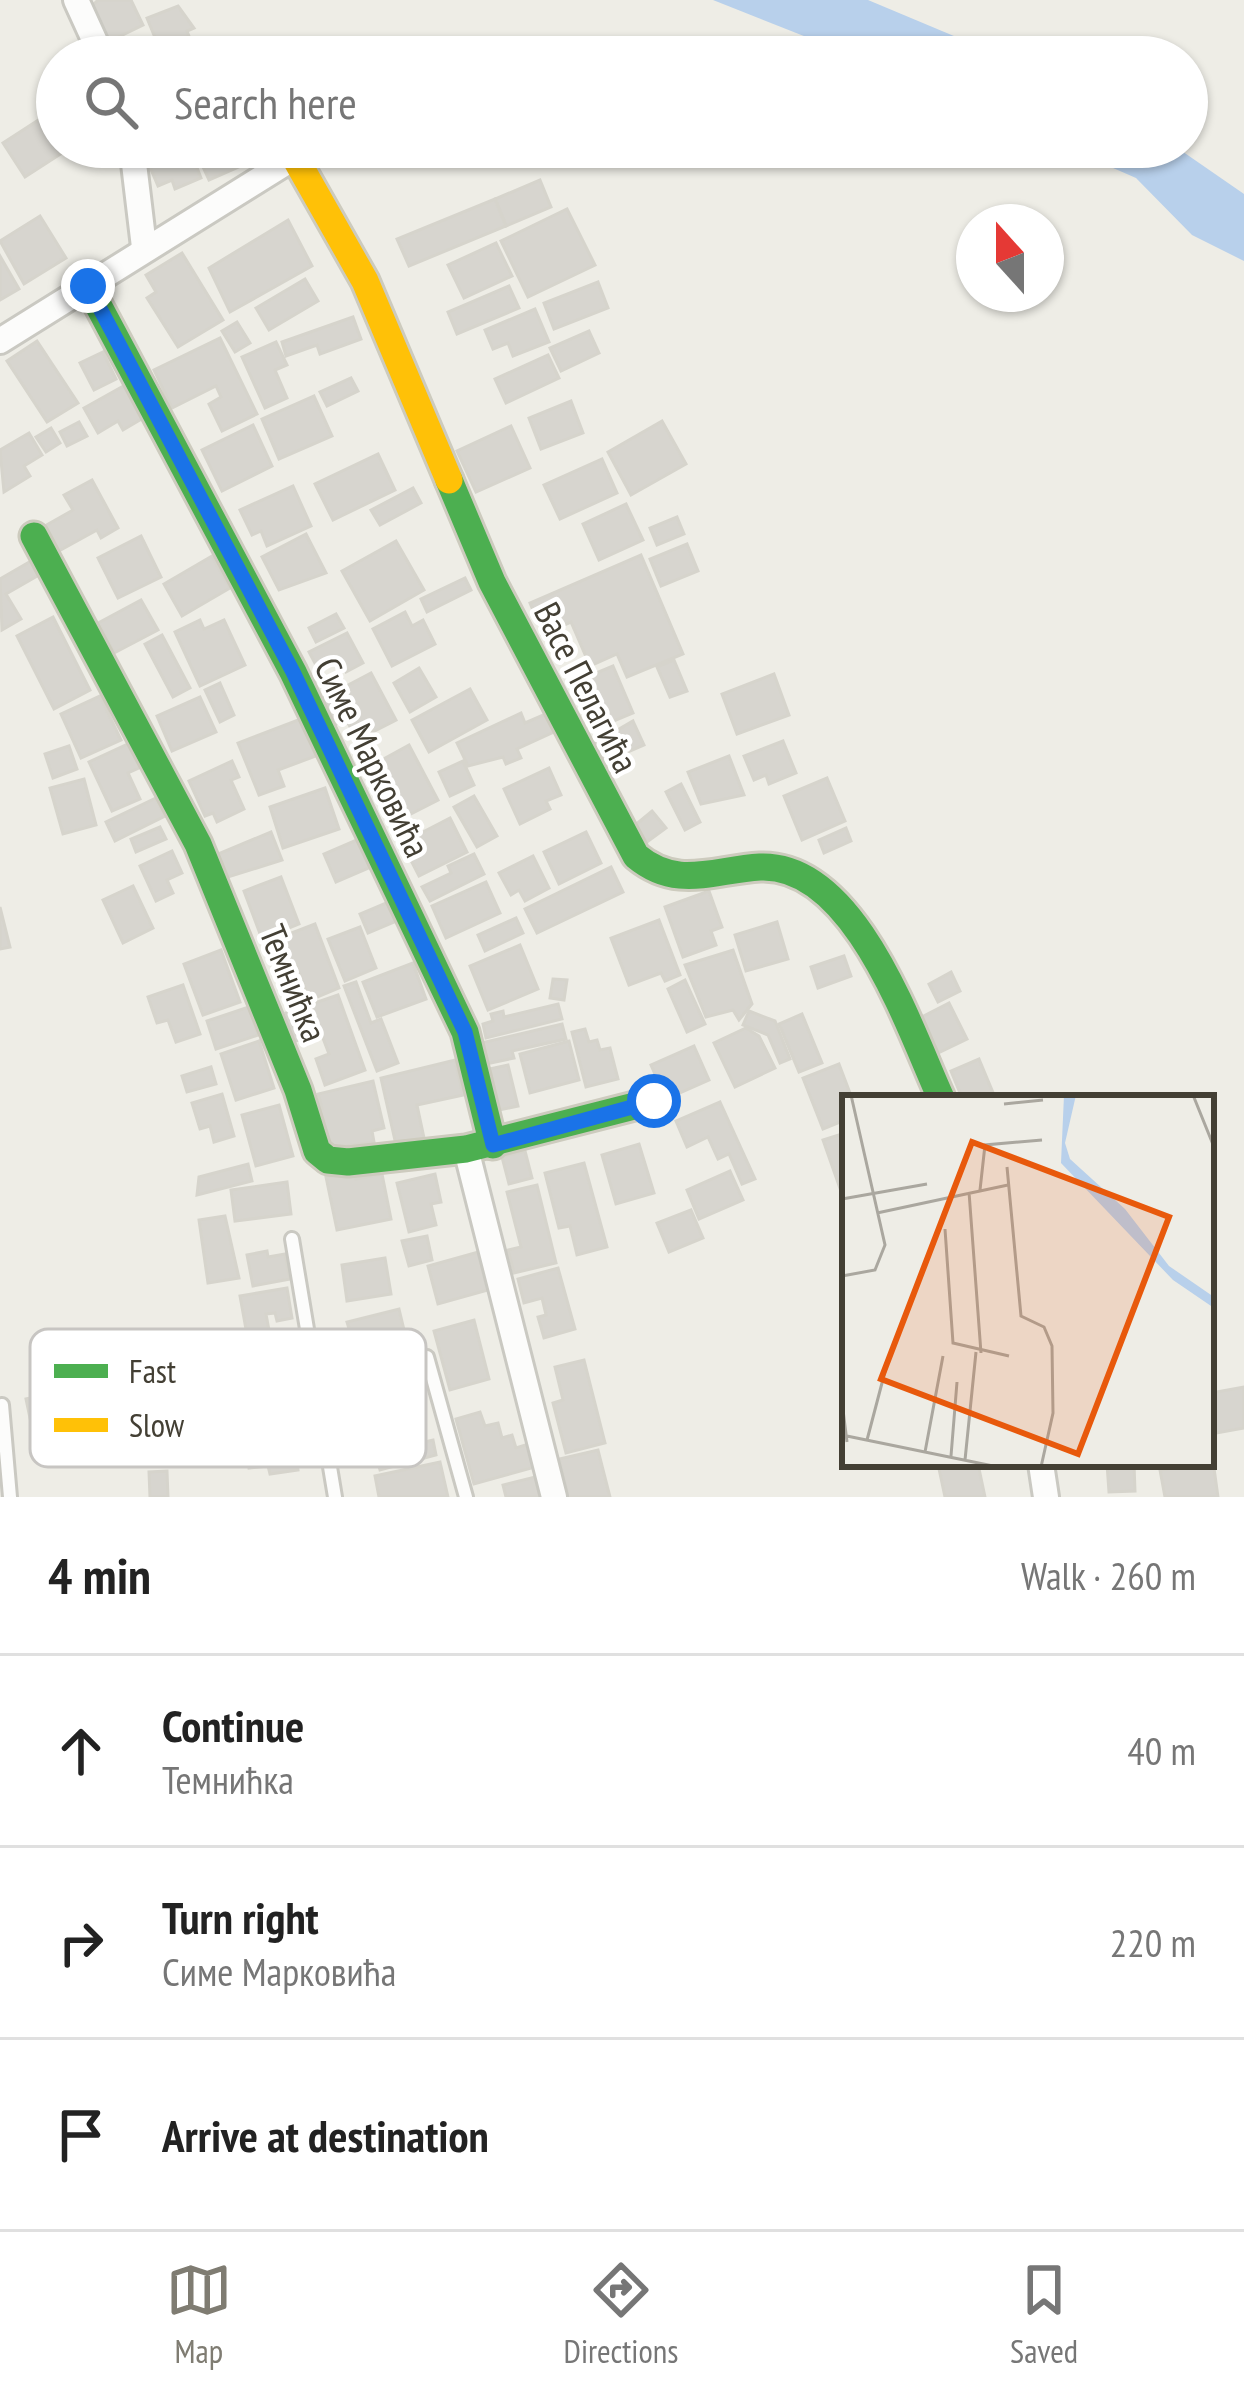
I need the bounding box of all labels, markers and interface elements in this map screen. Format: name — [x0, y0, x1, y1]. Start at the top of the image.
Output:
search box — [36, 36, 1208, 168]
icon: search — [78, 69, 144, 135]
text: Search here — [174, 73, 357, 131]
north arrow — [956, 204, 1064, 312]
route end — [61, 259, 115, 313]
street label: Васе Пелагића — [524, 594, 650, 780]
street label: Симе Марковића — [304, 649, 442, 865]
street label: Темнићка — [249, 918, 339, 1048]
route start — [627, 1074, 681, 1128]
inset map — [842, 1095, 1214, 1467]
legend — [30, 1329, 426, 1467]
text: Fast — [129, 1349, 176, 1392]
text: Slow — [129, 1403, 185, 1446]
text: 4 min — [48, 1542, 151, 1608]
text: Walk · 260 m — [1021, 1550, 1196, 1601]
text: Continue — [162, 1696, 304, 1754]
icon: ahead — [48, 1718, 114, 1784]
text: 40 m — [1127, 1725, 1196, 1776]
text: Темнићка — [162, 1754, 294, 1805]
text: Turn right — [162, 1888, 319, 1946]
icon: right — [48, 1910, 114, 1976]
text: 220 m — [1110, 1917, 1196, 1968]
text: Симе Марковића — [162, 1946, 396, 1997]
icon: arrive — [48, 2102, 114, 2168]
text: Arrive at destination — [162, 2106, 489, 2164]
tab: Map — [166, 2257, 232, 2372]
tab: Directions — [564, 2257, 678, 2372]
tab: Saved — [1010, 2257, 1078, 2372]

